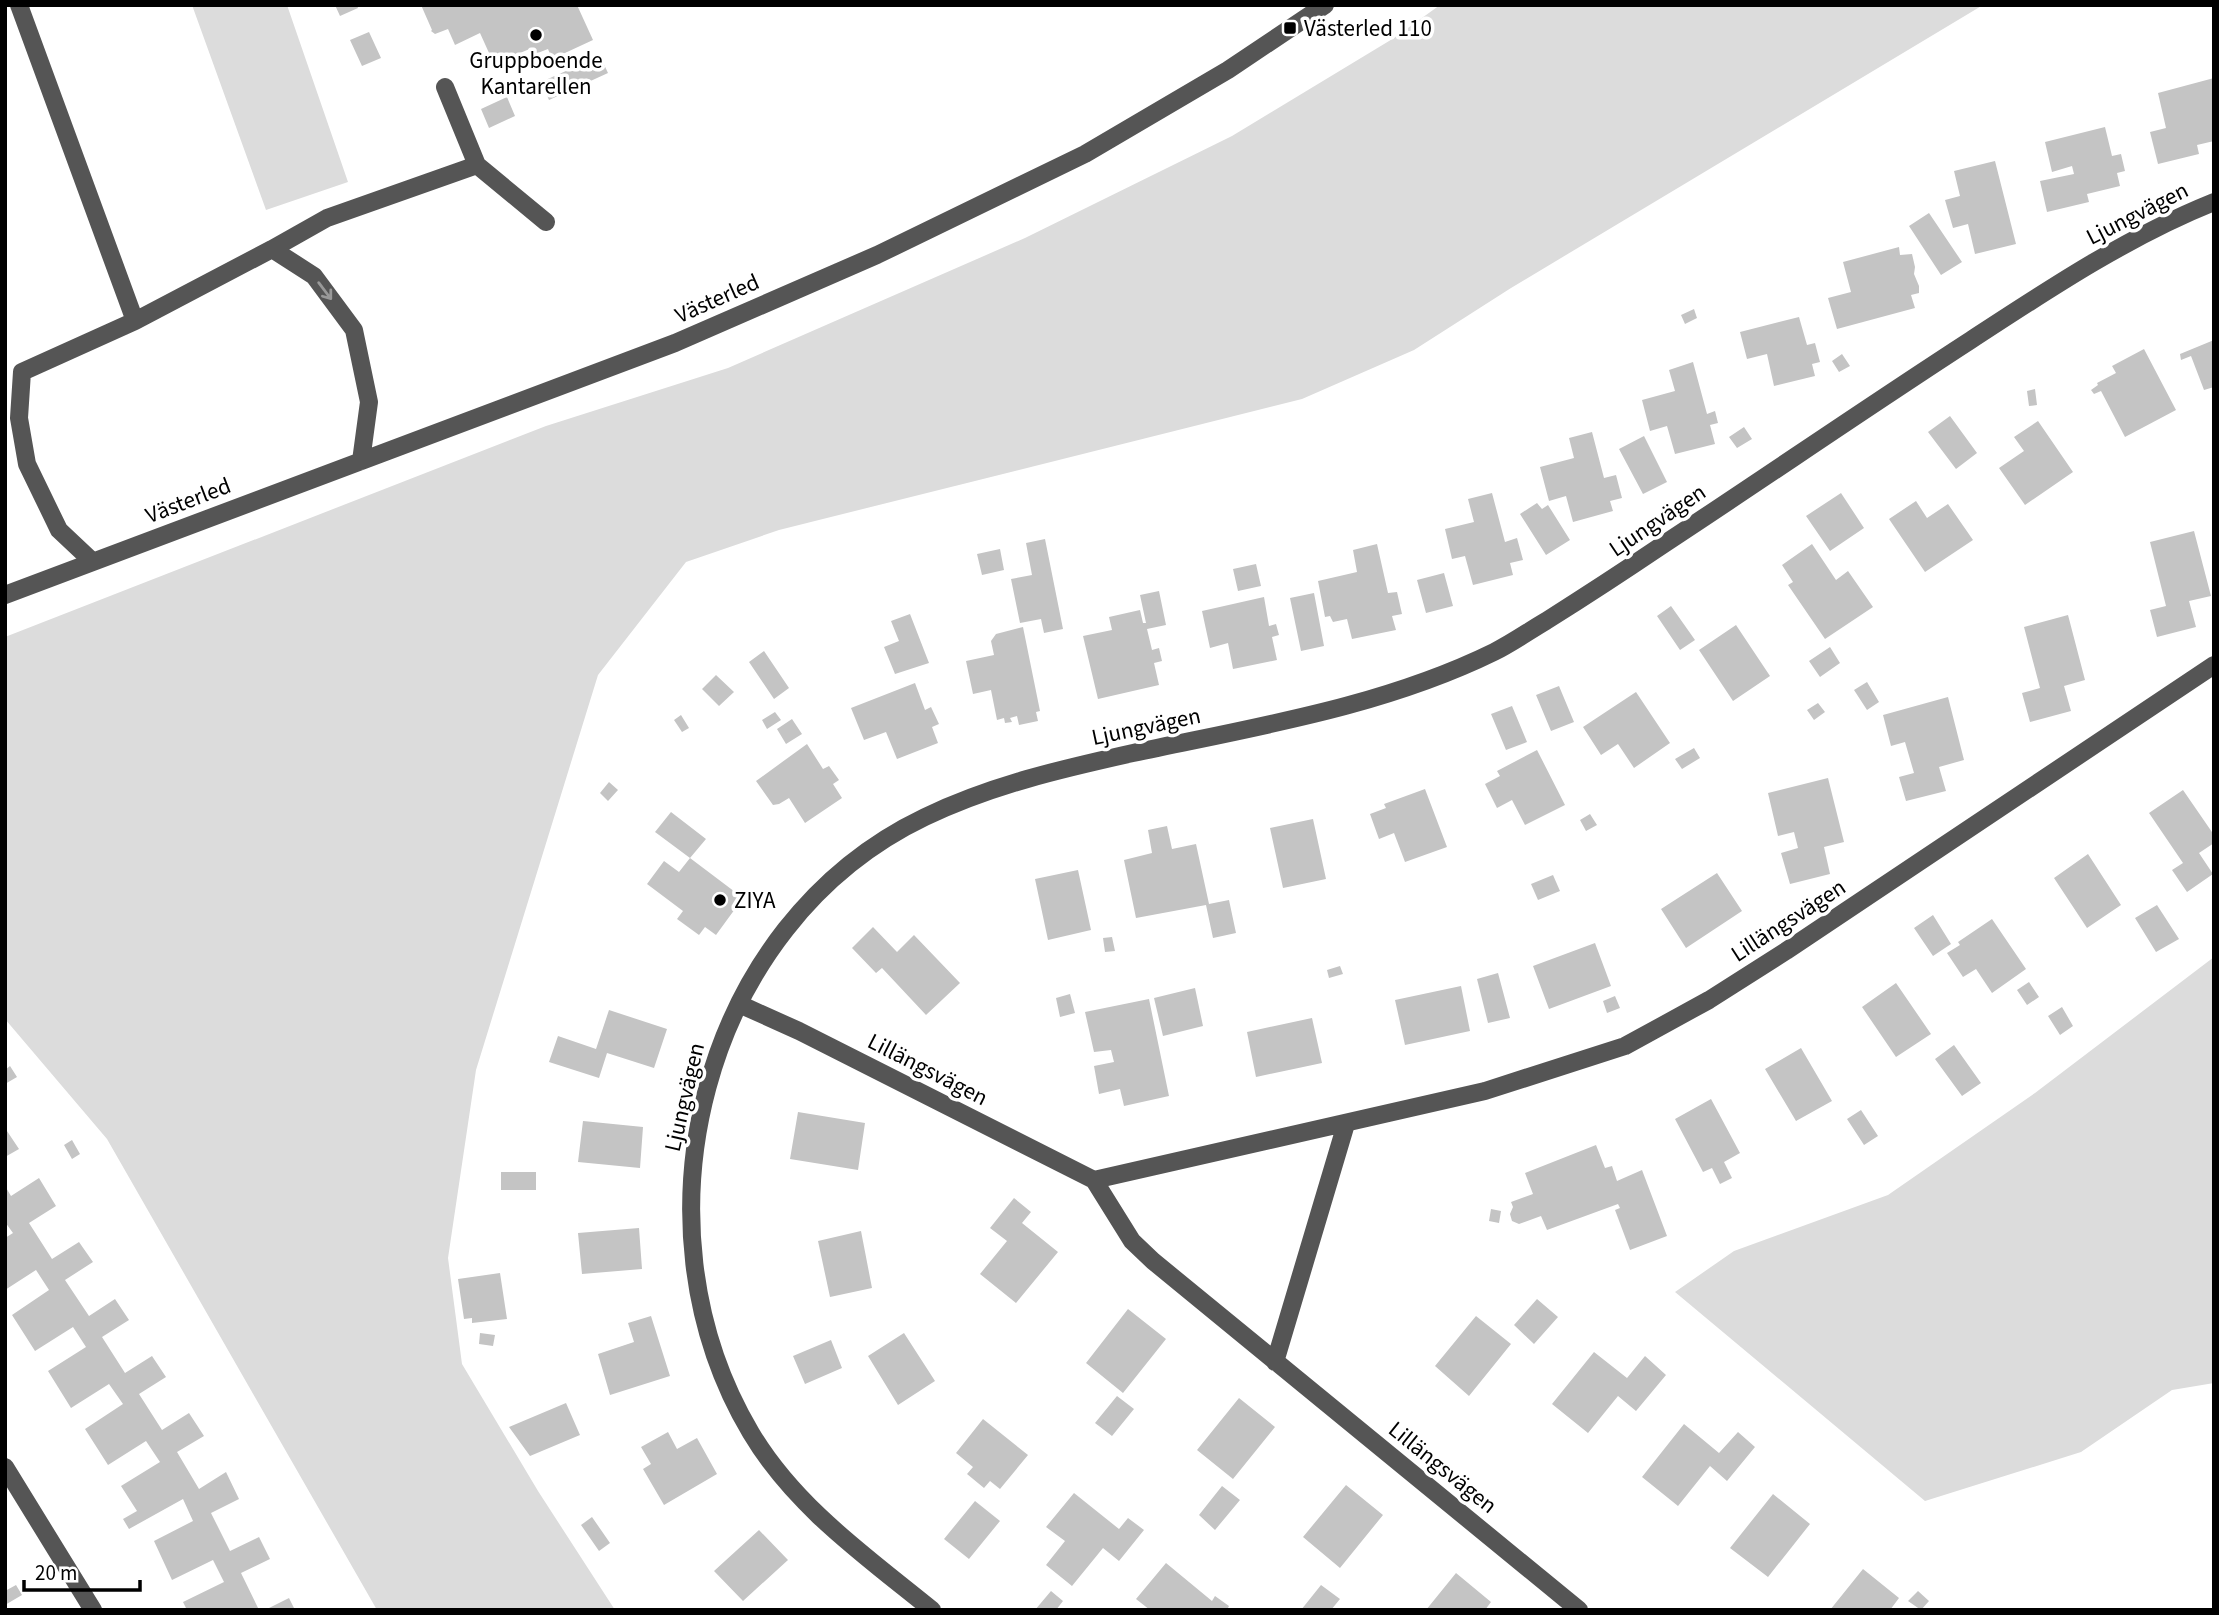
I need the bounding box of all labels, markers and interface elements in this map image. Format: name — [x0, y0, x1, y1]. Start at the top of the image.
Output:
place label: Västerled 110 — [1304, 12, 1432, 45]
marker: Västerled 110 — [1282, 20, 1298, 36]
marker: Gruppboende Kantarellen — [528, 27, 544, 43]
place label: Gruppboende Kantarellen — [469, 44, 603, 103]
street label: Ljungvägen — [2080, 174, 2194, 253]
street label: Västerled — [670, 265, 765, 332]
one-way arrow — [317, 281, 332, 300]
street label: Västerled — [141, 469, 236, 532]
street label: Ljungvägen — [1602, 476, 1712, 565]
street label: Ljungvägen — [1089, 699, 1204, 754]
street label: Lillängsvägen — [1724, 871, 1852, 970]
place label: ZIYA — [734, 884, 776, 917]
marker: ZIYA — [712, 892, 728, 908]
street label: Lillängsvägen — [862, 1025, 994, 1114]
street label: Ljungvägen — [656, 1040, 713, 1155]
street label: Lillängsvägen — [1381, 1413, 1504, 1521]
scale bar — [24, 1548, 140, 1592]
text: 20 m — [35, 1558, 77, 1588]

